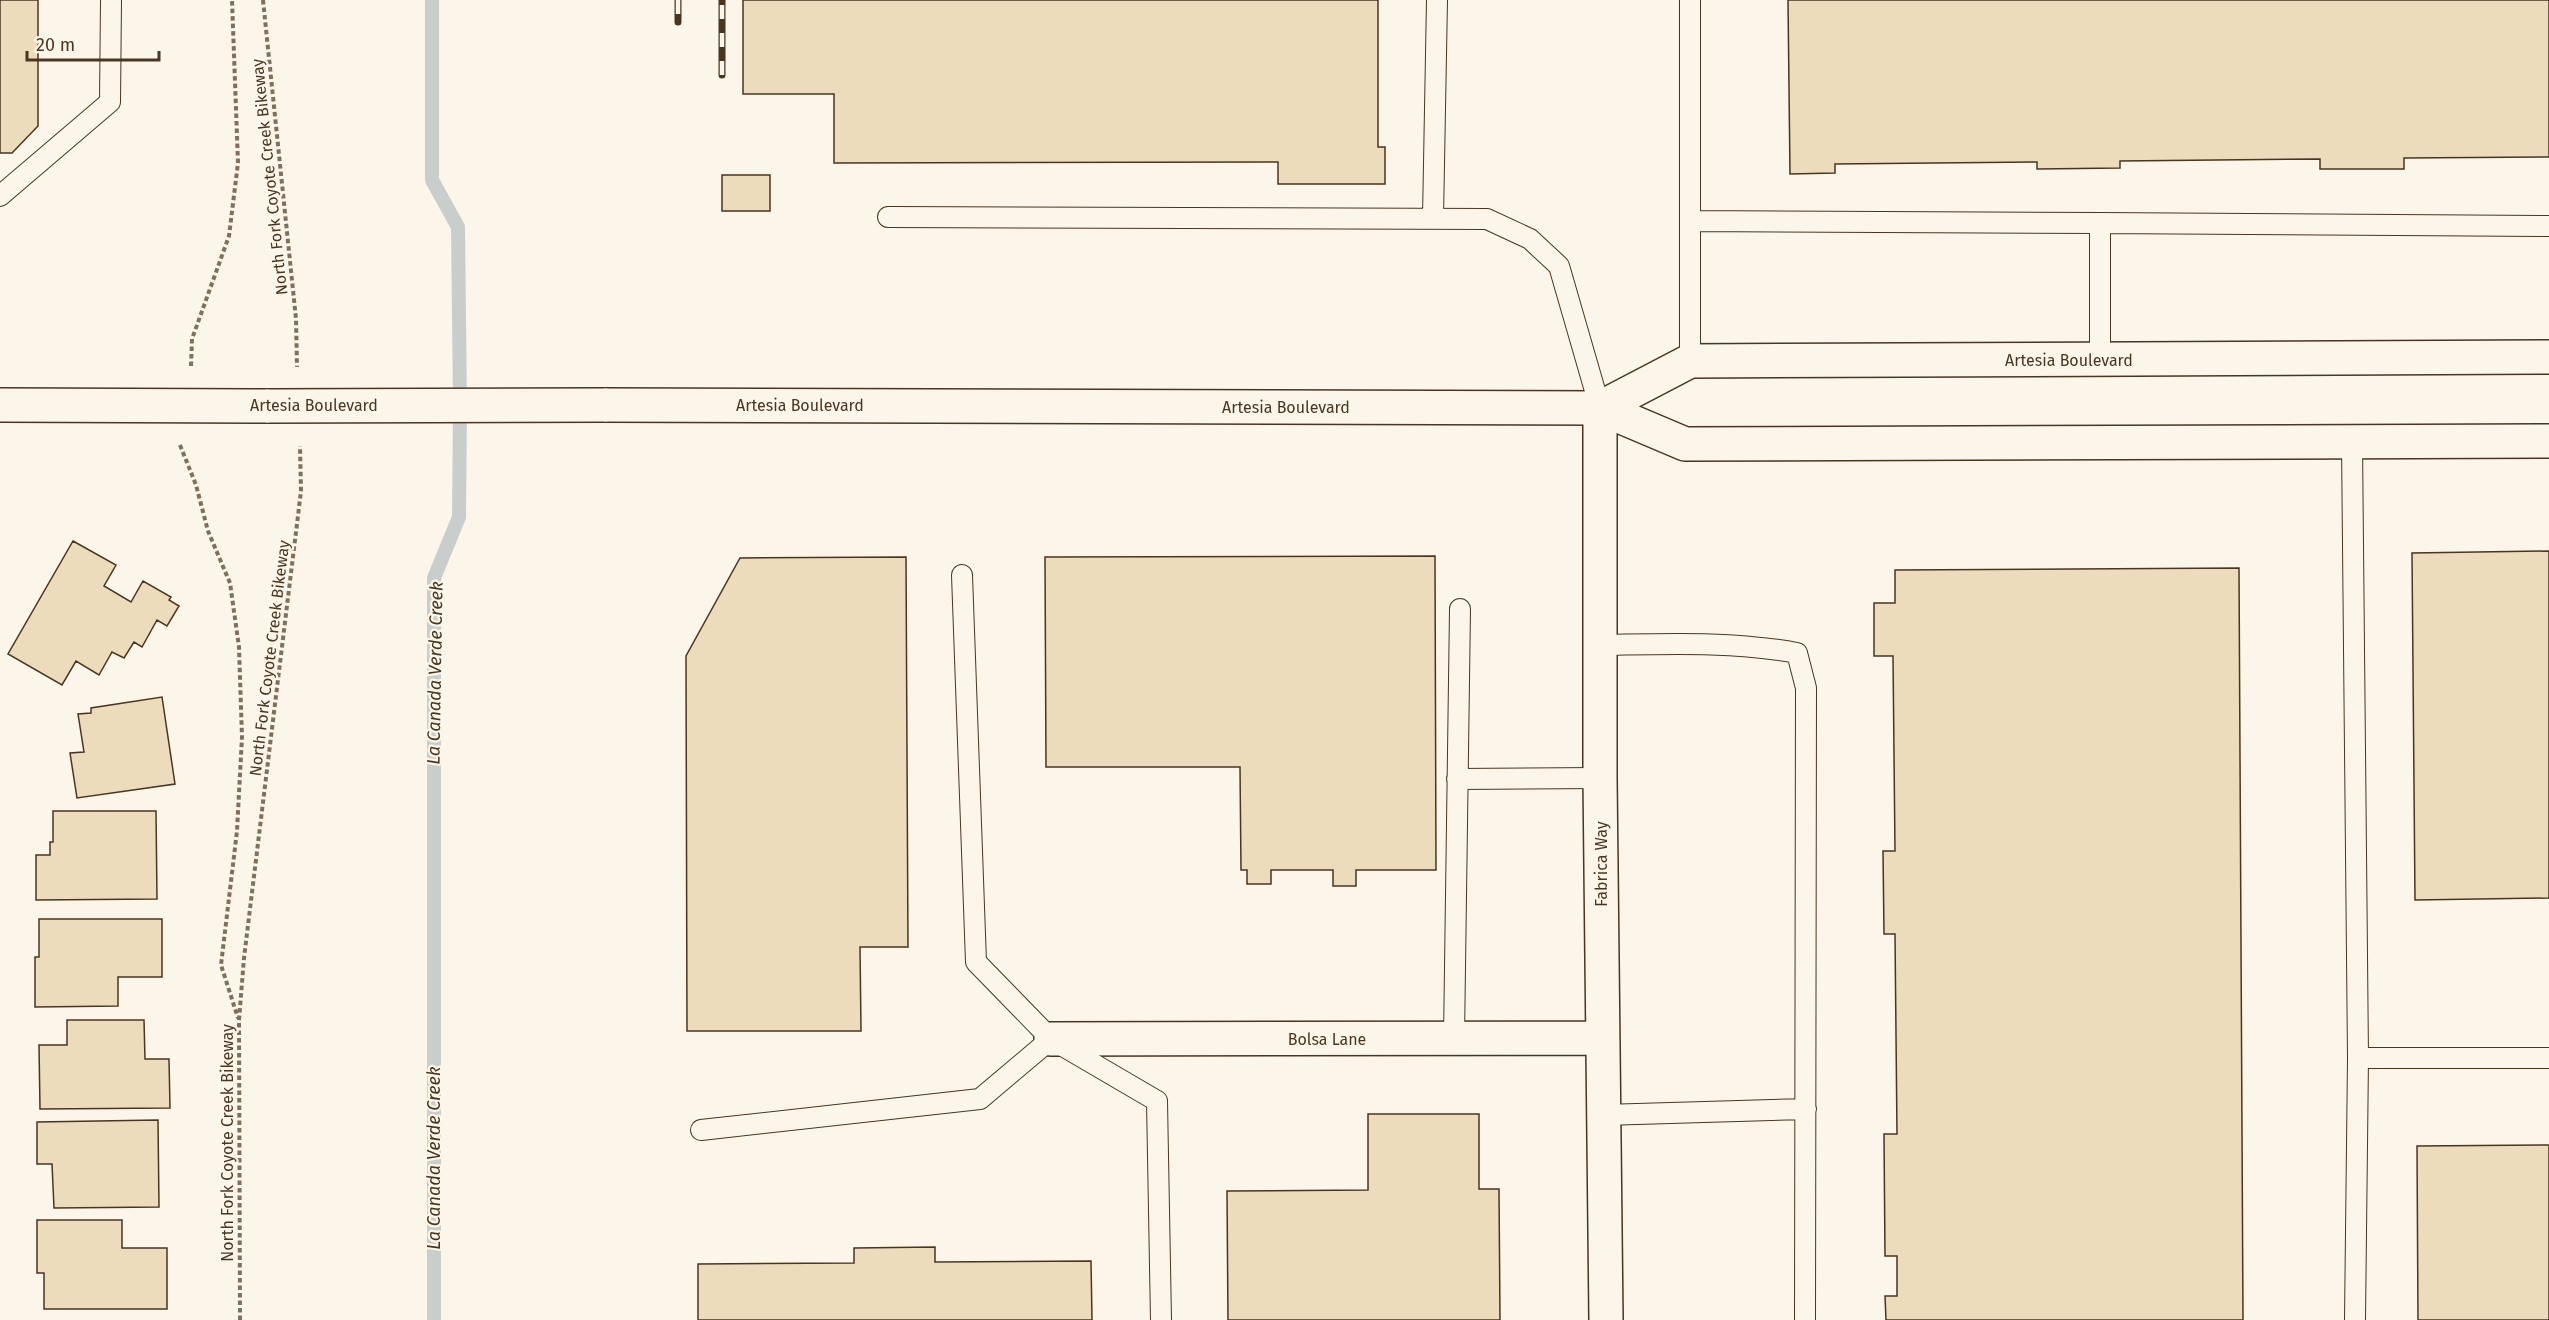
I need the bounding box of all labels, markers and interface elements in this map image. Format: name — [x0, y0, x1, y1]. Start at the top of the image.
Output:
scale bar — [27, 24, 159, 62]
text: 20 m — [36, 34, 75, 56]
street label: North Fork Coyote Creek Bikeway — [248, 58, 291, 296]
street label: Artesia Boulevard — [2005, 351, 2133, 370]
street label: Artesia Boulevard — [250, 396, 378, 415]
street label: Artesia Boulevard — [736, 396, 864, 415]
street label: Artesia Boulevard — [1222, 398, 1350, 417]
street label: North Fork Coyote Creek Bikeway — [246, 539, 293, 777]
water label: La Canada Verde Creek — [422, 581, 448, 765]
street label: Fabrica Way — [1592, 821, 1611, 907]
street label: North Fork Coyote Creek Bikeway — [218, 1024, 237, 1262]
street label: Bolsa Lane — [1288, 1030, 1366, 1049]
water label: La Canada Verde Creek — [423, 1066, 445, 1250]

